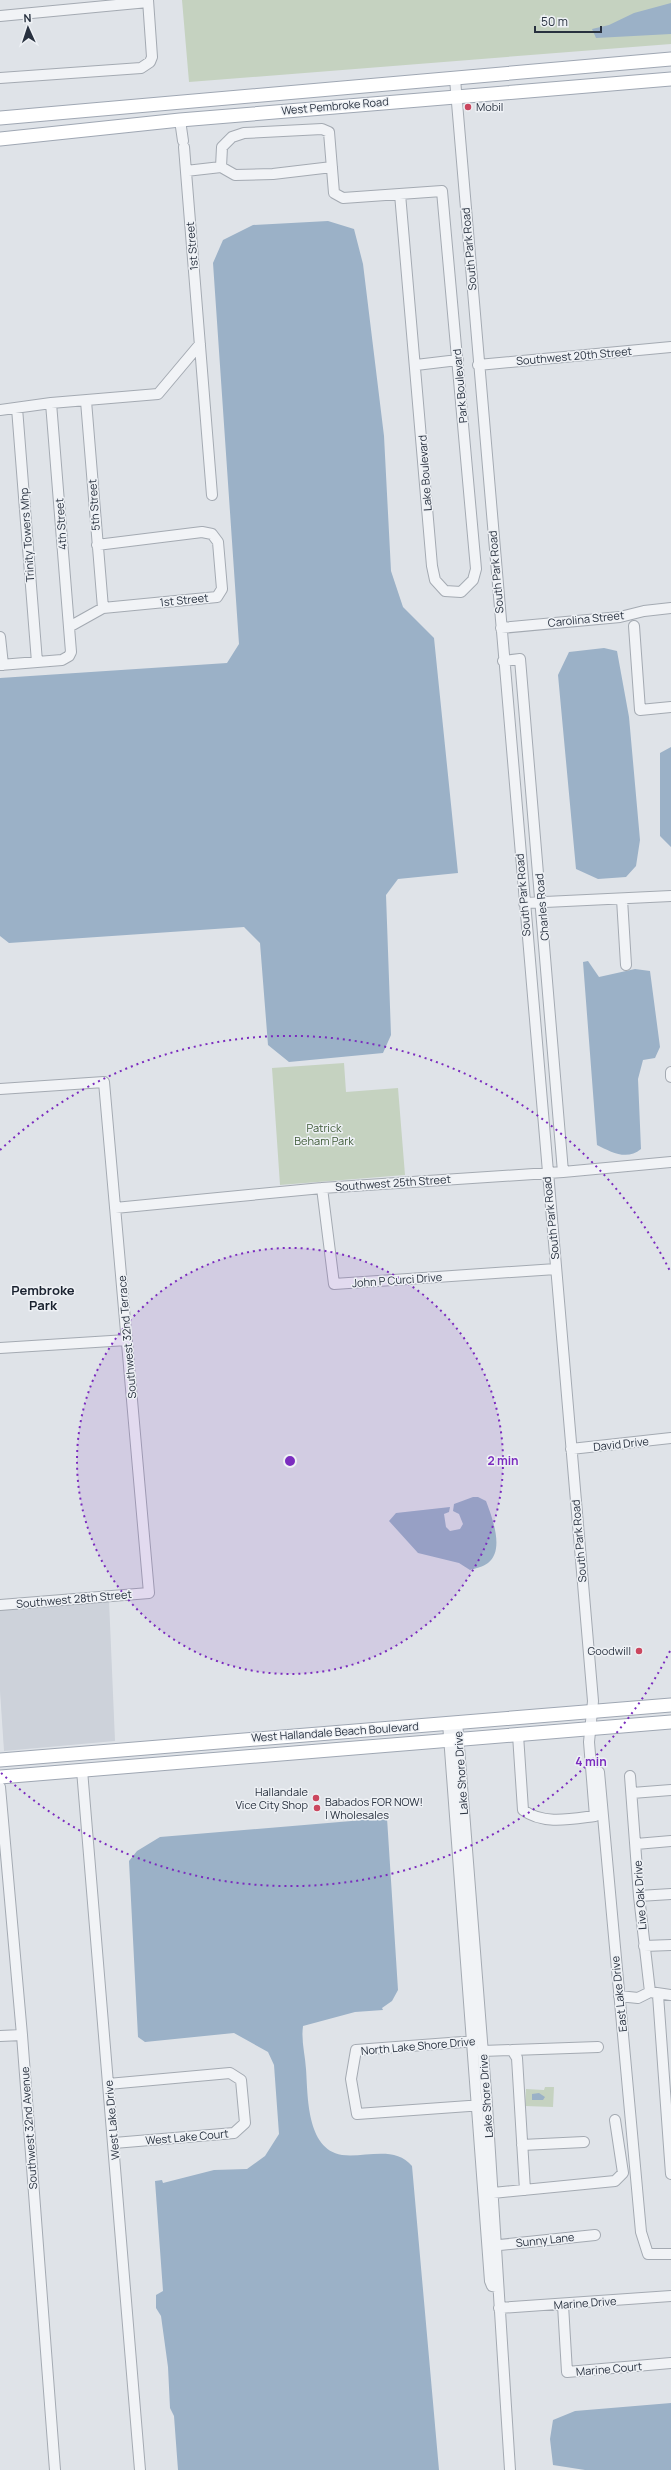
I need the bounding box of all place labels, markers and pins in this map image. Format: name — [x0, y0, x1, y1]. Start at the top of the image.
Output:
place label: Mobil — [476, 99, 503, 114]
marker: Mobil — [463, 102, 473, 112]
centre of rings — [283, 1454, 297, 1468]
place label: Goodwill — [588, 1643, 631, 1658]
marker: Goodwill — [634, 1646, 644, 1656]
place label: Hallandale Vice City Shop — [235, 1784, 309, 1812]
marker: Hallandale Vice City Shop — [311, 1793, 321, 1803]
place label: Babados FOR NOW! | Wholesales — [325, 1794, 423, 1822]
marker: Babados FOR NOW! | Wholesales — [312, 1803, 322, 1813]

